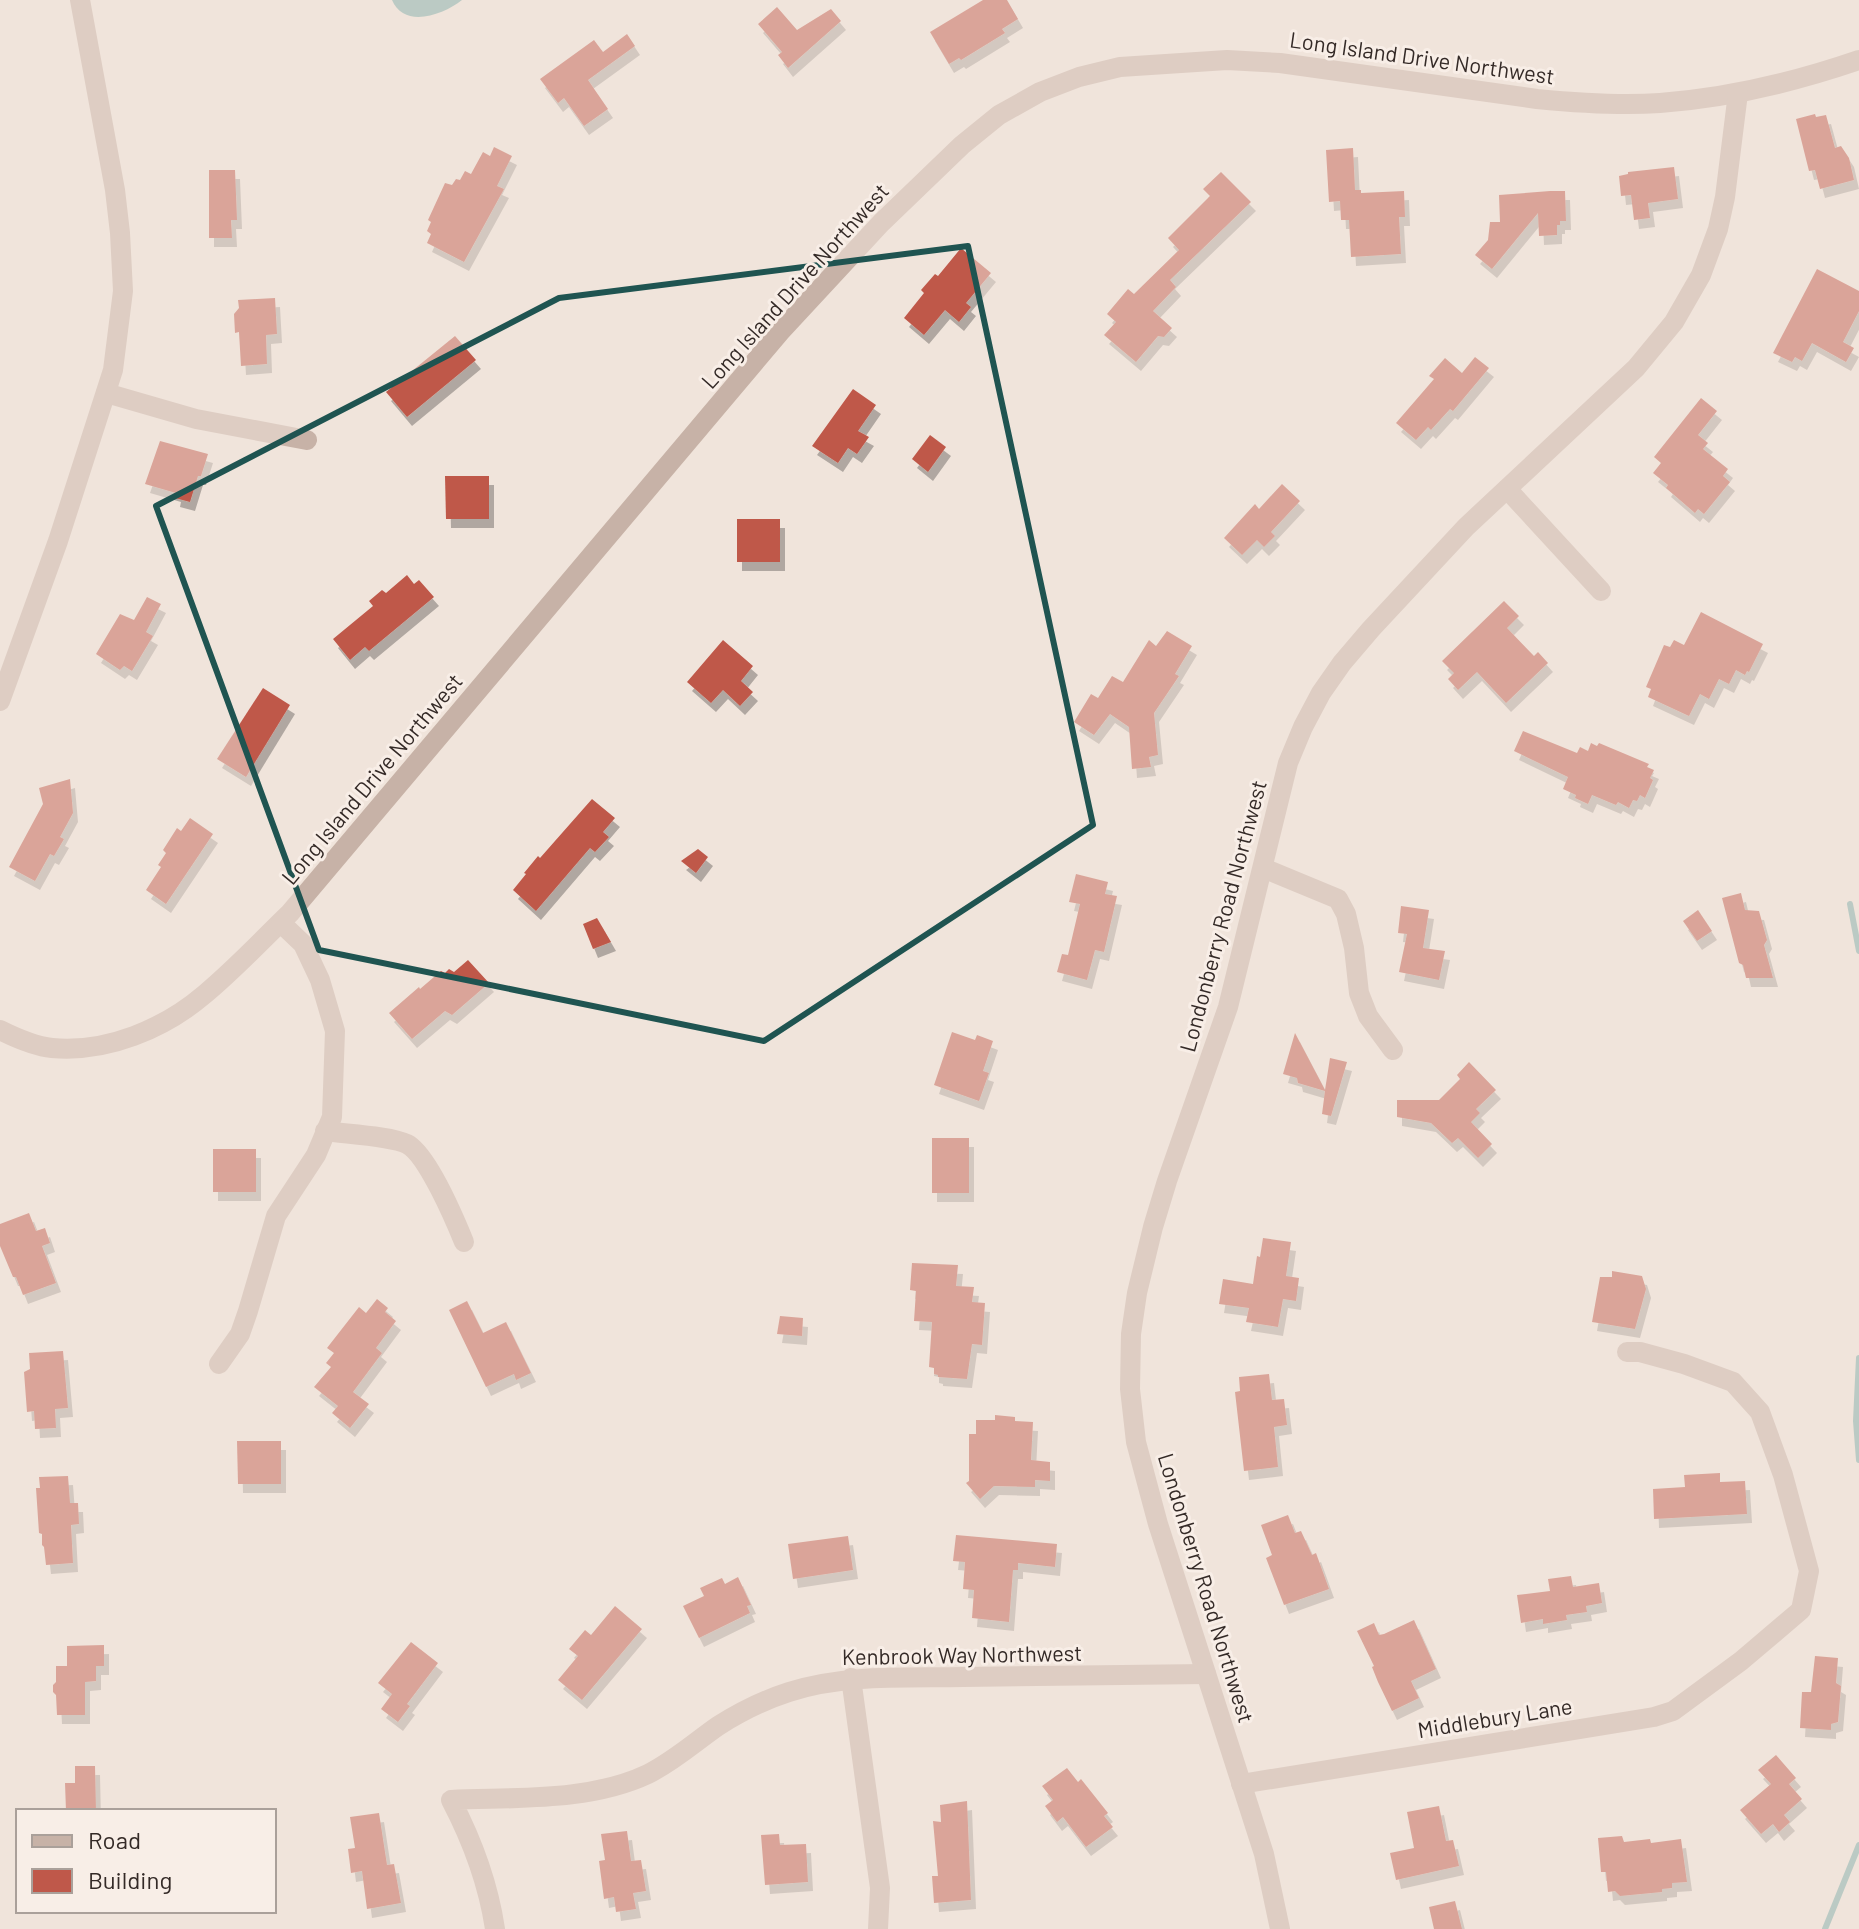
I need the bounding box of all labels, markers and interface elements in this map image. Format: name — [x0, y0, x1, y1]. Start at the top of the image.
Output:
street label: Long Island Drive Northwest — [1288, 26, 1556, 88]
street label: Long Island Drive Northwest — [695, 177, 893, 393]
street label: Long Island Drive Northwest — [275, 668, 467, 889]
street label: Londonberry Road Northwest — [1173, 777, 1271, 1054]
street label: Londonberry Road Northwest — [1154, 1450, 1260, 1726]
street label: Kenbrook Way Northwest — [842, 1639, 1082, 1669]
street label: Middlebury Lane — [1416, 1692, 1574, 1742]
legend — [16, 1809, 276, 1913]
text: Road — [88, 1825, 141, 1854]
text: Building — [88, 1865, 172, 1894]

